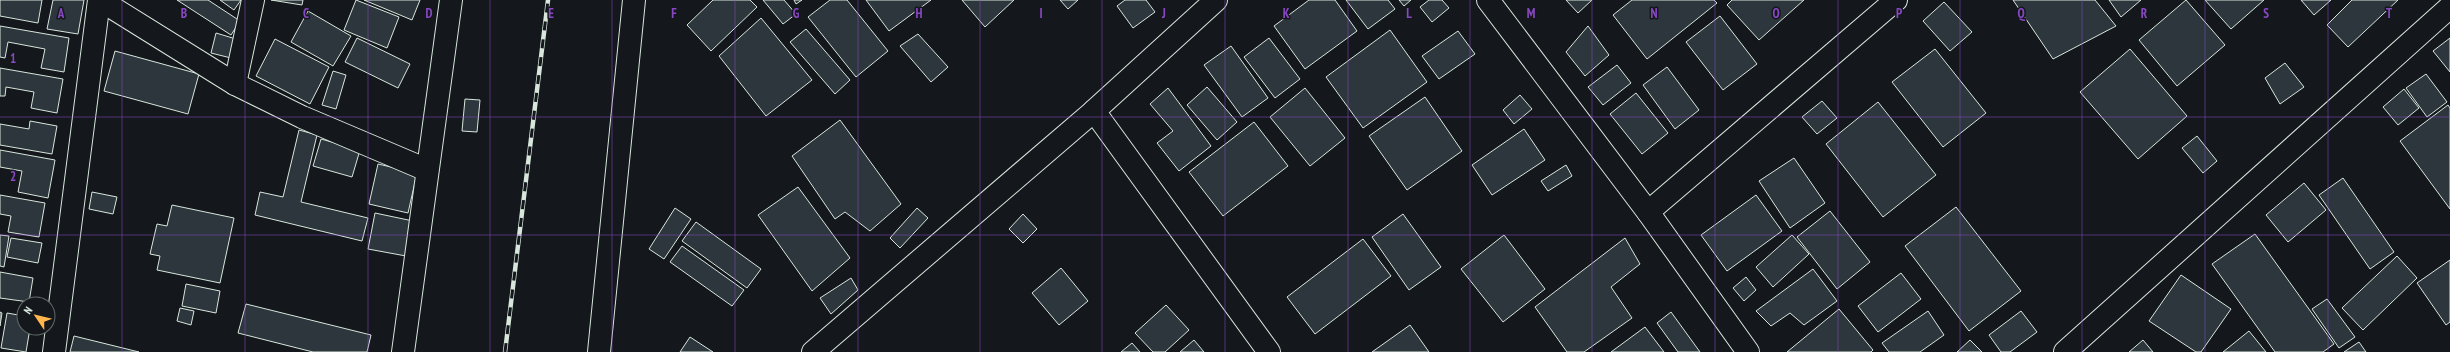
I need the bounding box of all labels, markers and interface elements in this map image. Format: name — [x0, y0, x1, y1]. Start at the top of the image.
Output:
text: A — [57, 5, 65, 22]
text: B — [181, 5, 187, 22]
text: C — [303, 5, 309, 22]
text: D — [426, 5, 433, 22]
text: E — [548, 5, 554, 22]
text: F — [671, 5, 677, 22]
text: G — [793, 5, 800, 22]
text: H — [916, 5, 923, 22]
text: I — [1039, 5, 1043, 22]
text: J — [1161, 5, 1166, 22]
text: K — [1283, 5, 1290, 22]
text: L — [1406, 5, 1412, 22]
text: M — [1527, 5, 1536, 22]
text: N — [1650, 5, 1658, 22]
text: O — [1772, 5, 1780, 22]
text: P — [1896, 5, 1902, 22]
text: Q — [2017, 5, 2025, 22]
text: R — [2141, 5, 2148, 22]
text: S — [2263, 5, 2269, 22]
text: T — [2386, 5, 2393, 22]
text: 1 — [10, 50, 16, 67]
text: 2 — [10, 168, 16, 185]
north arrow — [16, 296, 56, 336]
text: N — [20, 304, 35, 317]

